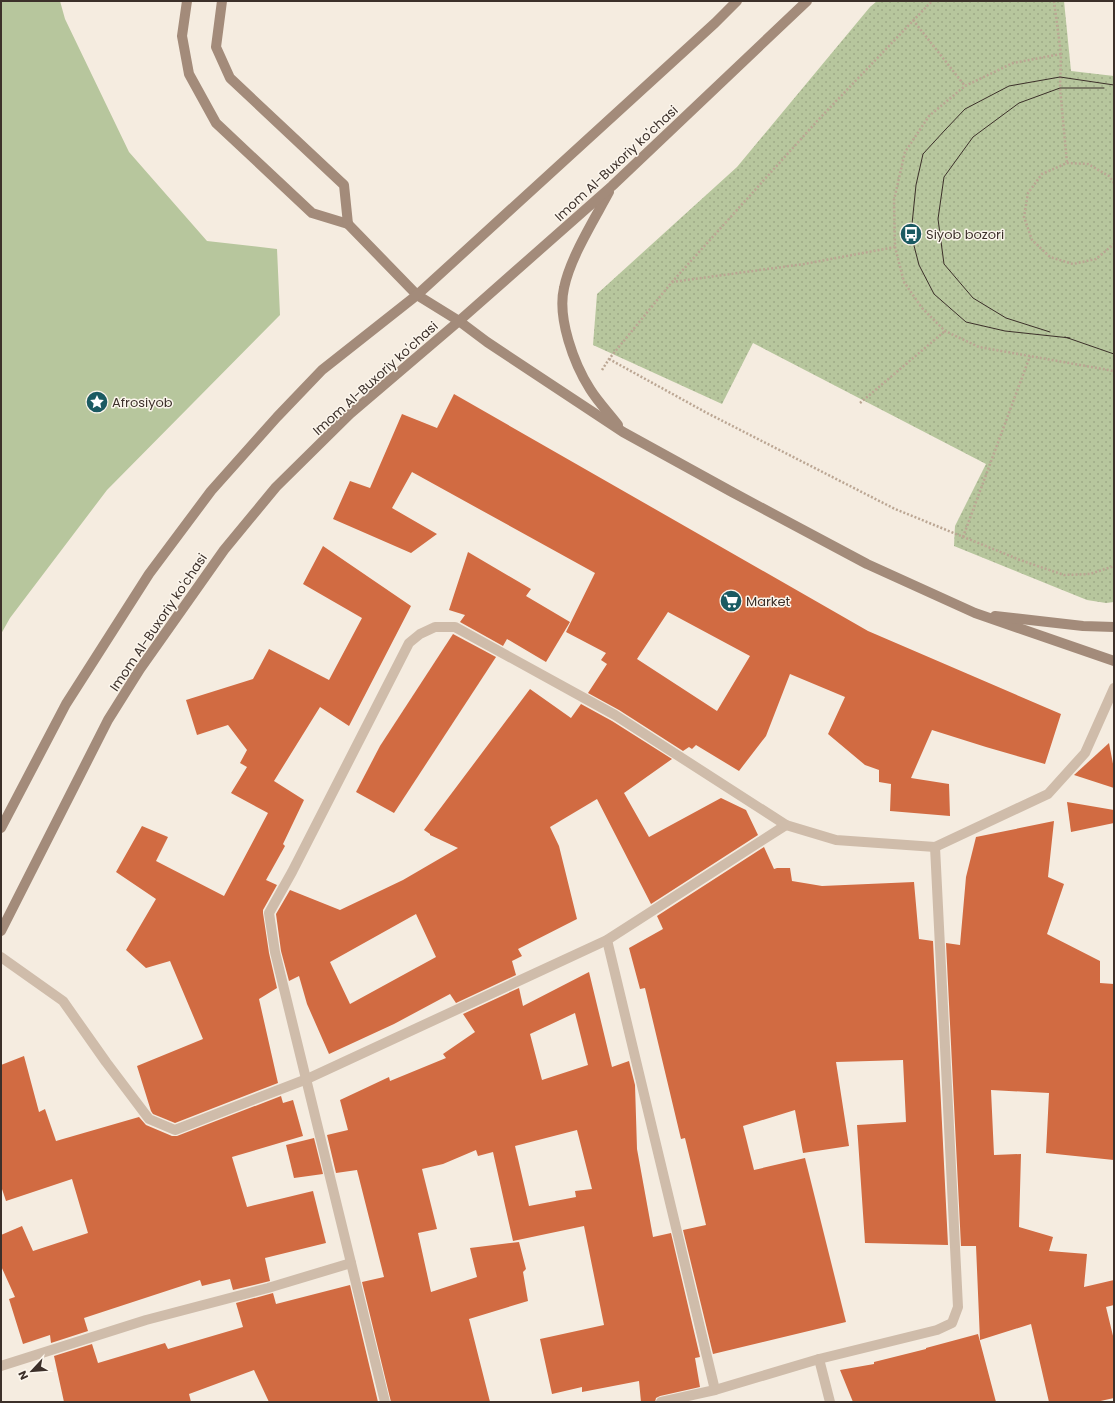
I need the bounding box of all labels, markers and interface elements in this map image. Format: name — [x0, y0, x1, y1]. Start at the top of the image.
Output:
street label: Imom Al-Buxoriy ko'chasi — [550, 101, 682, 226]
bus stop icon: Siyob bozori — [898, 221, 924, 247]
place label: Siyob bozori — [926, 225, 1004, 244]
street label: Imom Al-Buxoriy ko'chasi — [309, 317, 442, 440]
place icon: Afrosiyob — [84, 389, 110, 415]
place label: Afrosiyob — [112, 393, 173, 412]
street label: Imom Al-Buxoriy ko'chasi — [105, 550, 212, 695]
supermarket icon: Market — [718, 588, 744, 614]
place label: Market — [746, 592, 791, 611]
north arrow — [12, 1351, 52, 1391]
text: N — [14, 1368, 32, 1383]

